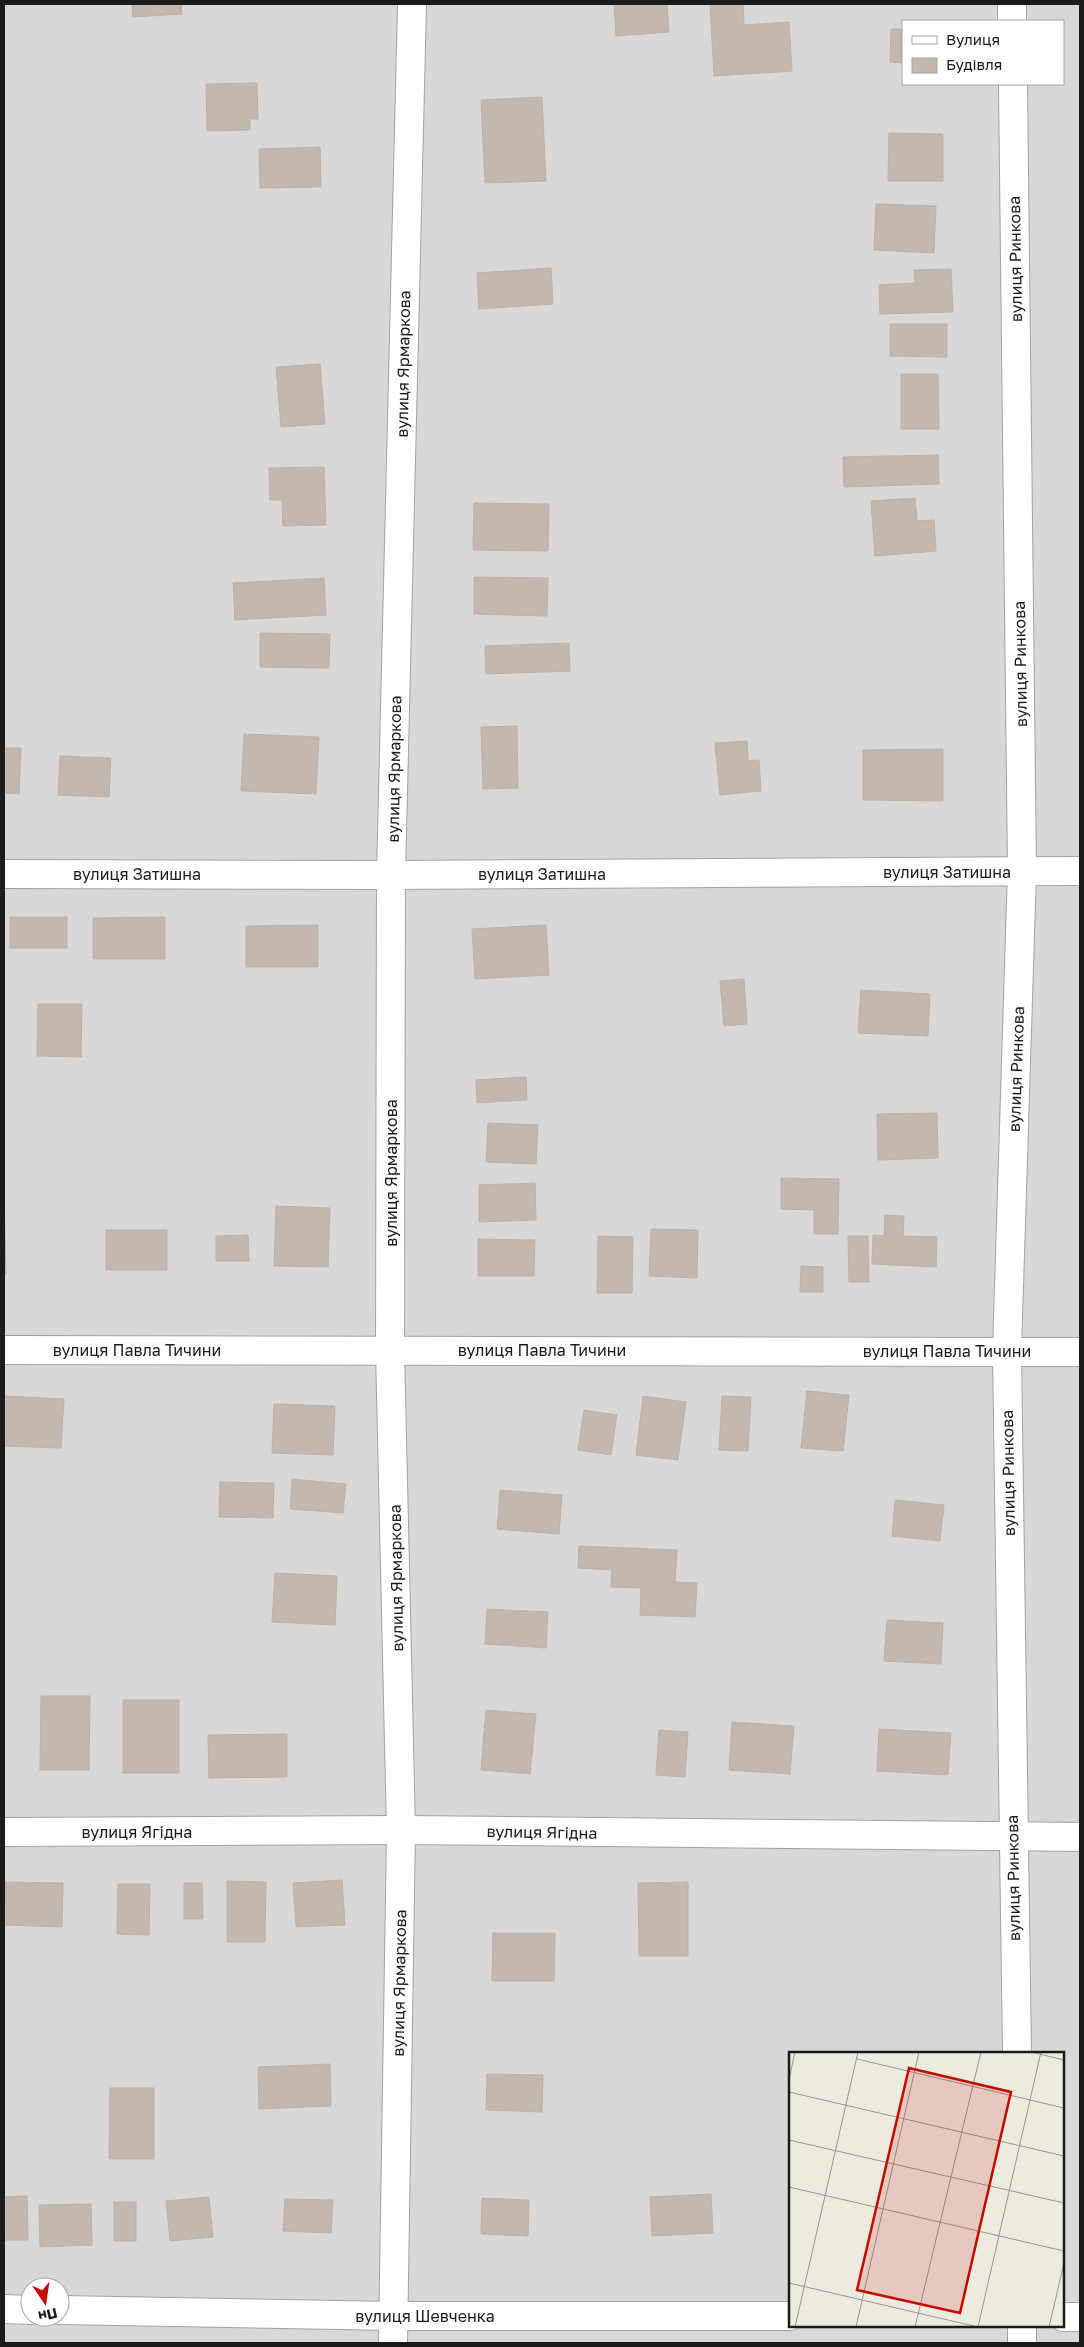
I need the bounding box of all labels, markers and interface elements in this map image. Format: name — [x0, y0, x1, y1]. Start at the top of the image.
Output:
legend — [902, 20, 1064, 85]
text: Вулиця — [946, 30, 1000, 48]
text: Будівля — [946, 55, 1002, 73]
street label: вулиця Ринкова — [1004, 196, 1026, 322]
street label: вулиця Ярмаркова — [392, 290, 414, 438]
street label: вулиця Ринкова — [1009, 601, 1031, 727]
street label: вулиця Ярмаркова — [383, 695, 405, 843]
street label: вулиця Затишна — [883, 862, 1011, 882]
street label: вулиця Затишна — [73, 864, 201, 884]
street label: вулиця Затишна — [478, 864, 606, 884]
street label: вулиця Ринкова — [1004, 1006, 1028, 1132]
street label: вулиця Ярмаркова — [381, 1099, 401, 1247]
street label: вулиця Павла Тичини — [53, 1340, 221, 1360]
street label: вулиця Павла Тичини — [458, 1340, 626, 1360]
street label: вулиця Павла Тичини — [863, 1341, 1031, 1361]
street label: вулиця Ринкова — [997, 1410, 1019, 1536]
street label: вулиця Ярмаркова — [385, 1504, 407, 1652]
street label: вулиця Ринкова — [1002, 1815, 1024, 1941]
street label: вулиця Ягідна — [486, 1821, 598, 1843]
street label: вулиця Ягідна — [82, 1822, 192, 1842]
street label: вулиця Ярмаркова — [388, 1909, 410, 2057]
inset map — [789, 2052, 1064, 2327]
north arrow — [20, 2277, 70, 2327]
text: Пн — [37, 2305, 59, 2326]
street label: вулиця Шевченка — [355, 2306, 495, 2326]

